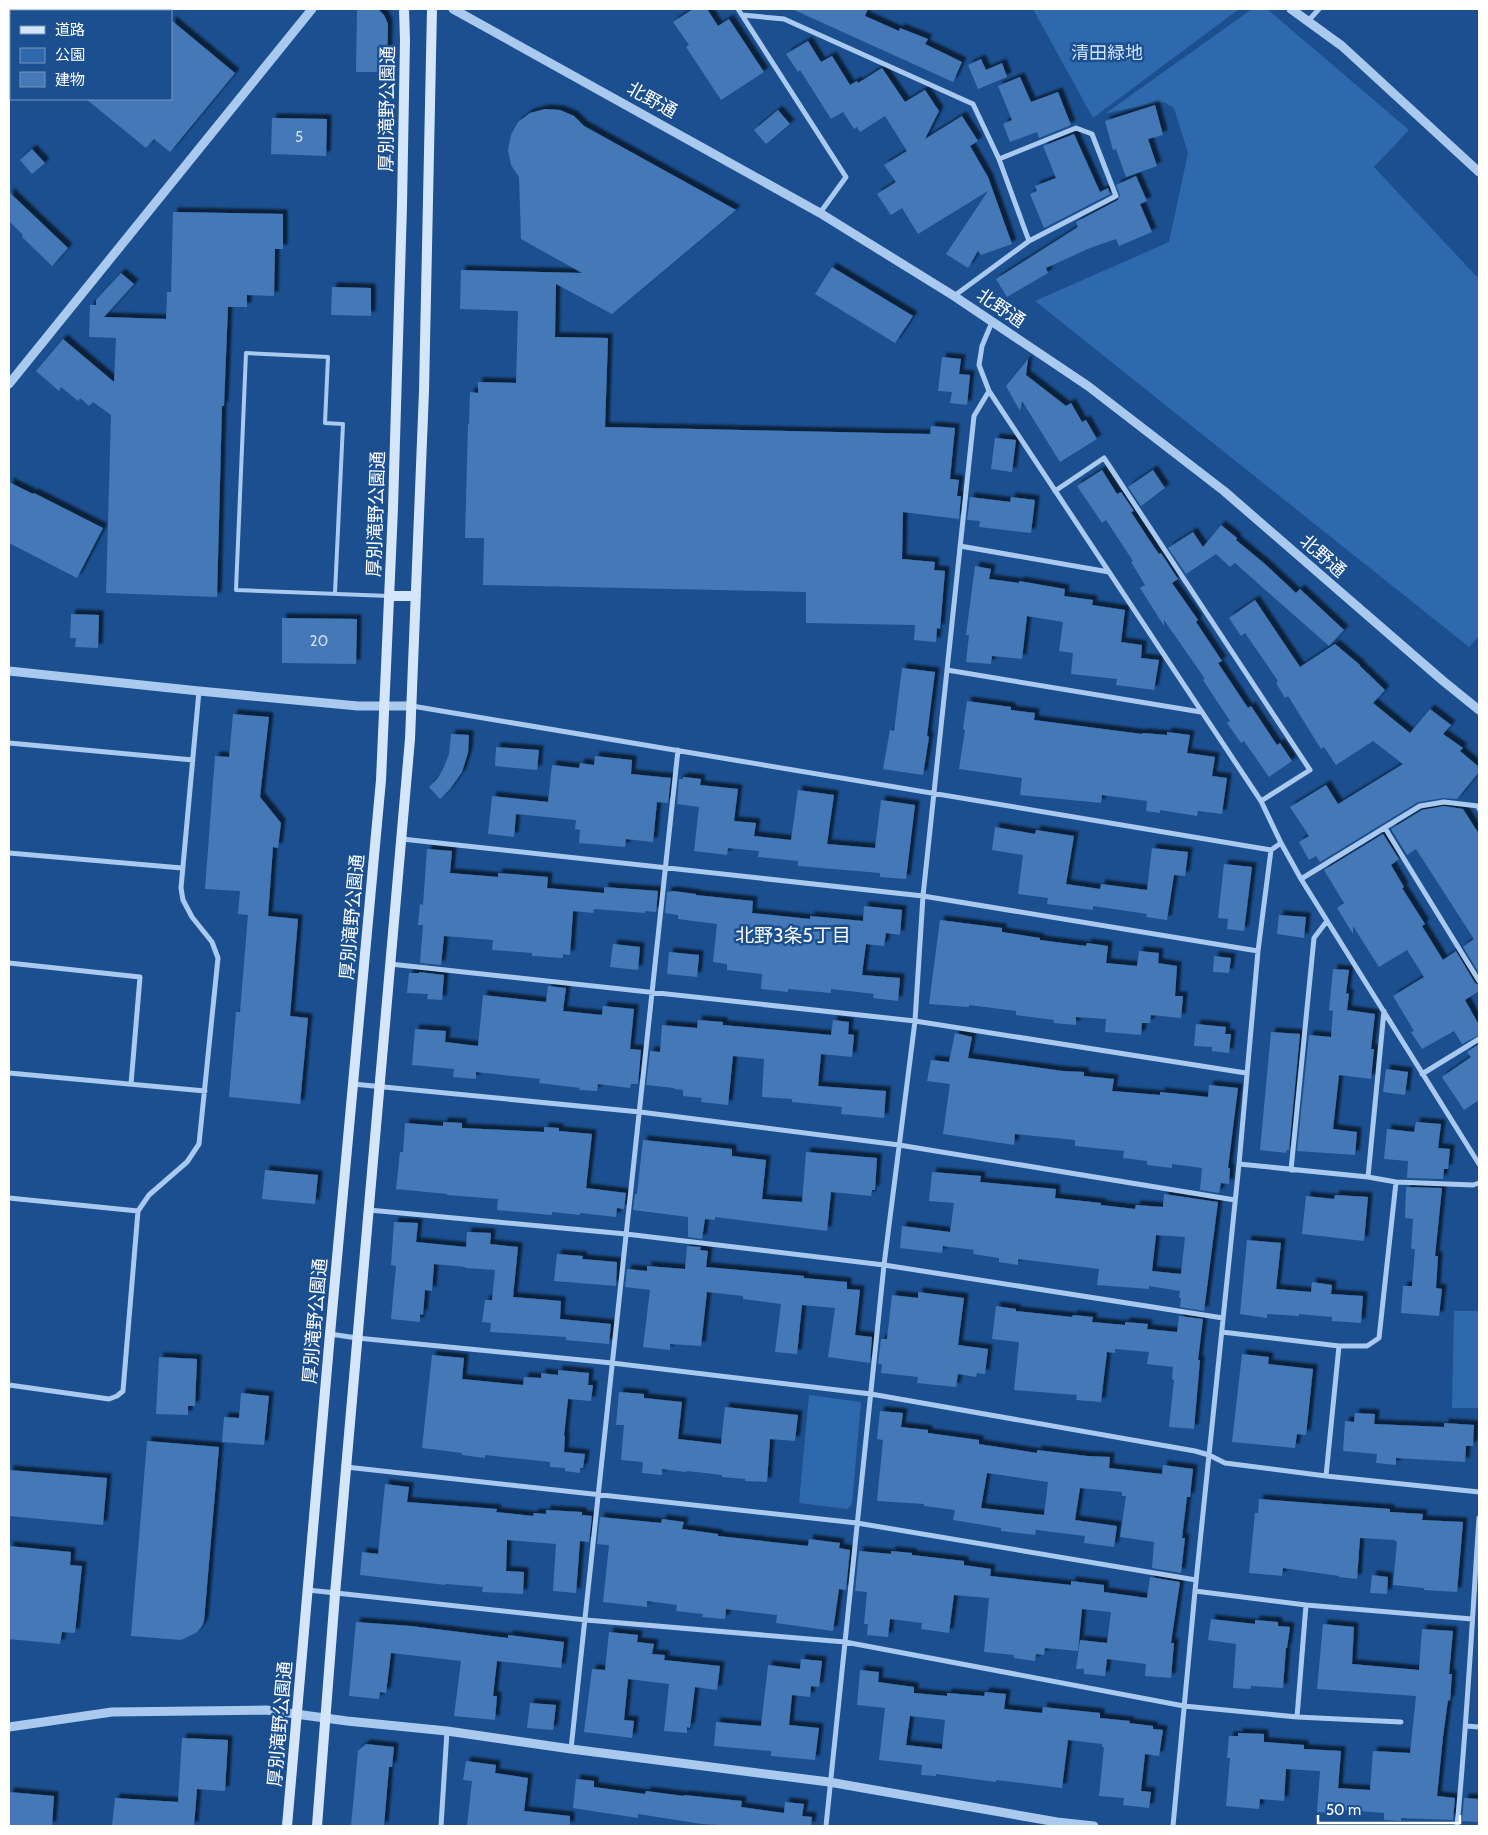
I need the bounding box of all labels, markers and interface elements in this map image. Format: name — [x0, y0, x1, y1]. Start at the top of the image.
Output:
legend — [10, 10, 172, 100]
text: 道路 — [55, 21, 85, 39]
park label: 清田緑地 — [1071, 42, 1143, 64]
text: 公園 — [55, 46, 85, 64]
street label: 厚別滝野公園通 — [375, 46, 399, 172]
text: 建物 — [55, 71, 85, 89]
street label: 北野通 — [623, 77, 681, 123]
house number: 5 — [295, 128, 303, 146]
street label: 北野通 — [972, 284, 1030, 332]
street label: 厚別滝野公園通 — [363, 451, 389, 577]
street label: 北野通 — [1295, 530, 1351, 582]
house number: 20 — [310, 632, 328, 650]
street label: 厚別滝野公園通 — [336, 853, 368, 981]
district label: 北野3条5丁目 — [735, 924, 851, 947]
street label: 厚別滝野公園通 — [299, 1257, 331, 1385]
street label: 厚別滝野公園通 — [264, 1660, 296, 1788]
scale bar — [1318, 1792, 1460, 1824]
text: 50 m — [1326, 1801, 1361, 1819]

